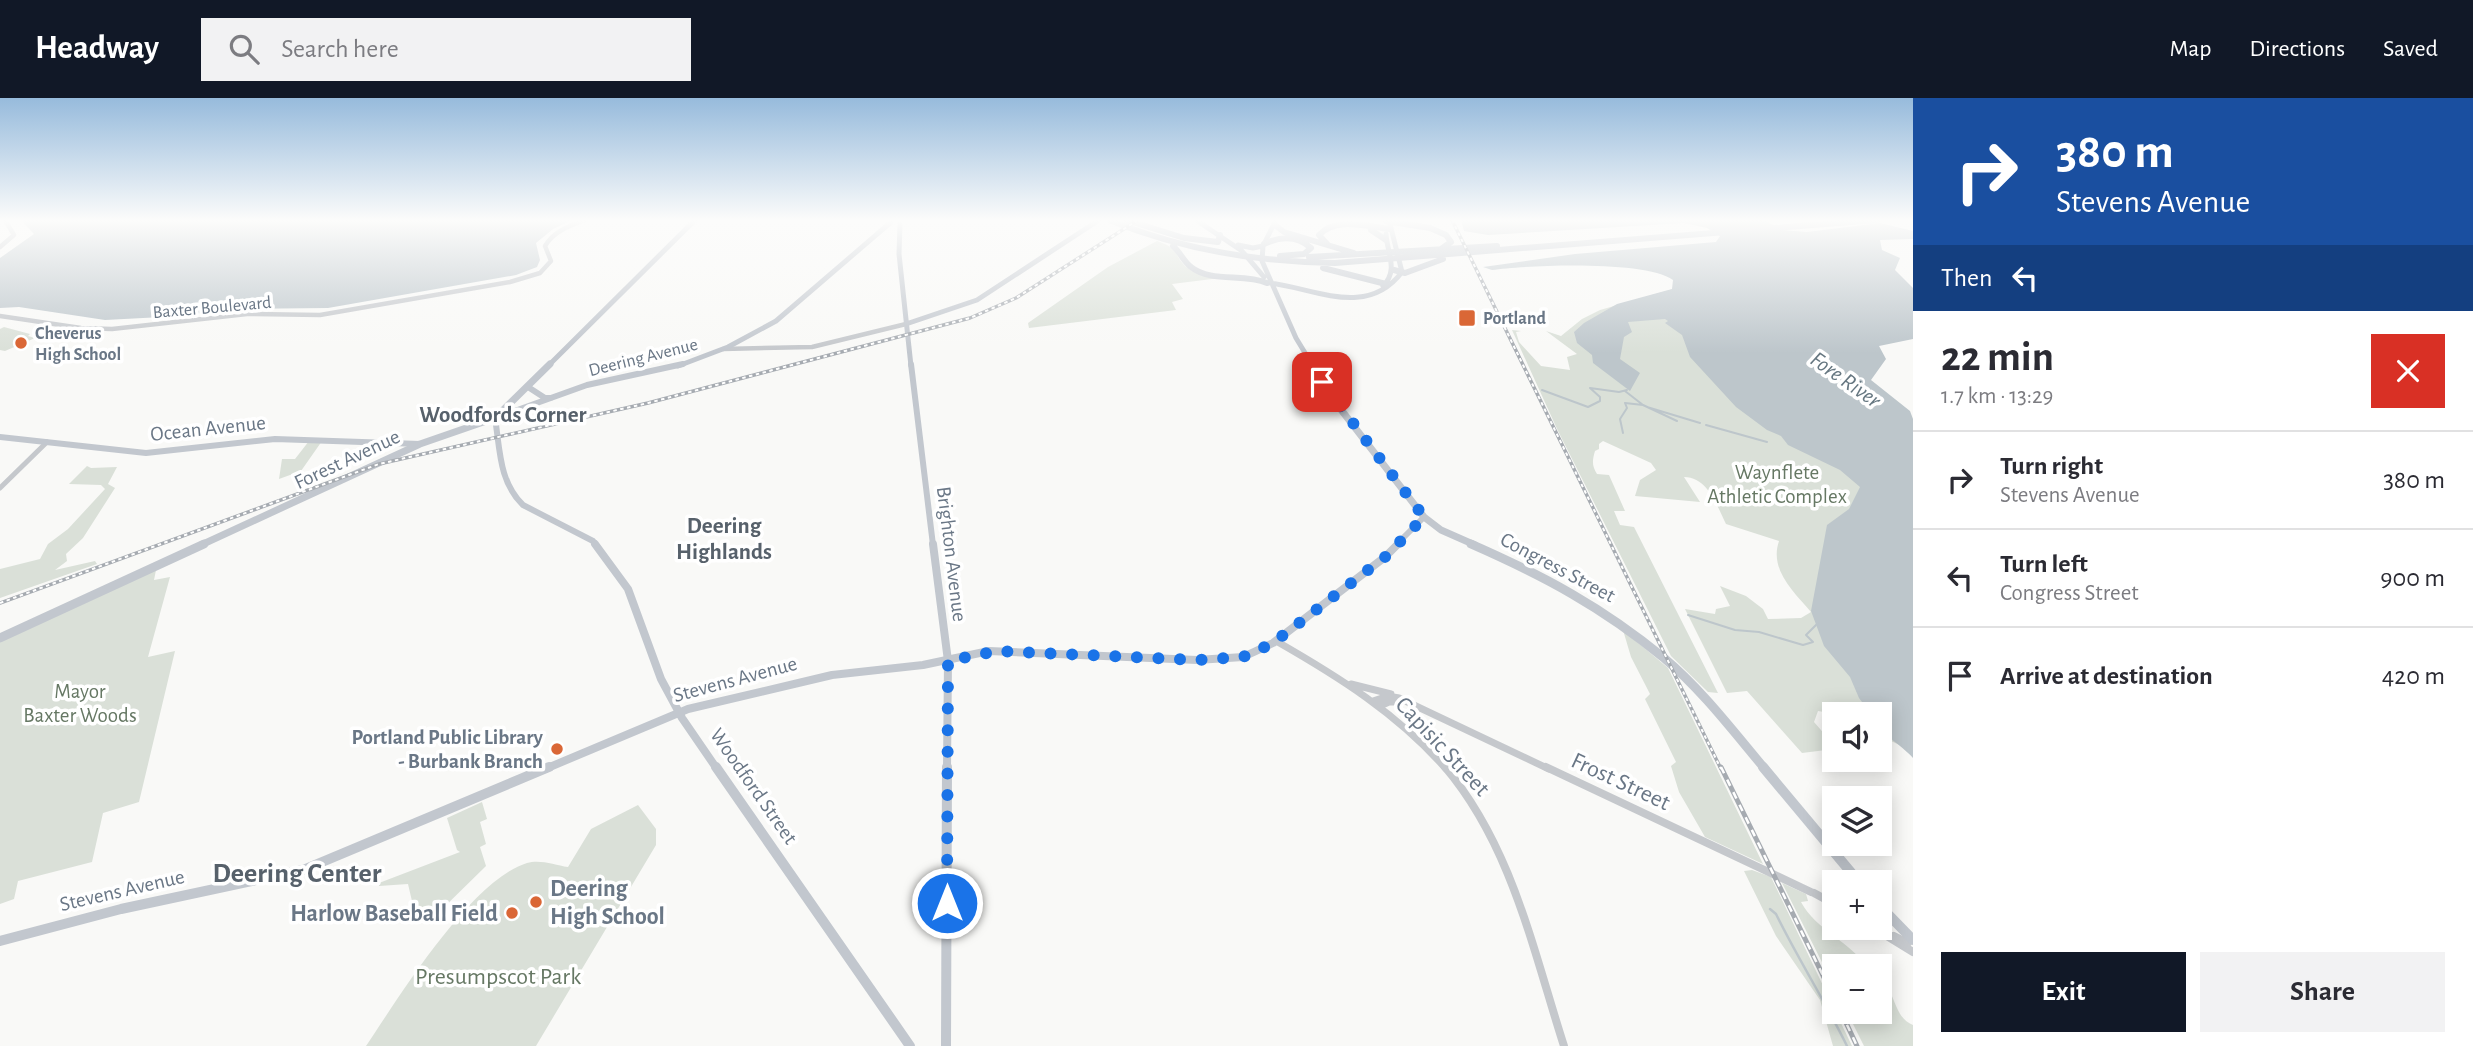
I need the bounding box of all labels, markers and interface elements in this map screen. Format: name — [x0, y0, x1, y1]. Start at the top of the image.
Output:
search box — [201, 18, 691, 81]
icon: search — [225, 30, 263, 68]
text: Headway — [35, 32, 159, 65]
text: Search here — [281, 36, 399, 62]
text: Map — [2169, 37, 2211, 61]
text: Directions — [2249, 37, 2345, 61]
text: Saved — [2383, 37, 2438, 61]
icon: right — [1941, 126, 2032, 217]
text: 380 m — [2056, 128, 2174, 177]
text: Stevens Avenue — [2056, 186, 2250, 218]
icon: left — [2006, 259, 2044, 297]
text: Then — [1941, 265, 1992, 291]
street label: Baxter Boulevard — [152, 294, 272, 322]
marker: Portland — [1457, 308, 1477, 328]
place label: Portland — [1483, 310, 1546, 328]
place label: Cheverus High School — [35, 325, 121, 364]
button: close — [2371, 334, 2445, 408]
marker: Cheverus High School — [13, 335, 29, 351]
street label: Deering Avenue — [587, 336, 700, 380]
text: 22 min — [1941, 336, 2054, 378]
water label: Fore River — [1806, 348, 1885, 413]
pin — [1292, 352, 1352, 412]
icon: arrive — [1303, 363, 1341, 401]
text: 1.7 km · 13:29 — [1941, 385, 2053, 408]
district label: Woodfords Corner — [419, 404, 587, 427]
street label: Ocean Avenue — [149, 412, 267, 445]
street label: Forest Avenue — [291, 426, 403, 493]
text: Turn right — [2000, 453, 2103, 479]
icon: right — [1941, 461, 1979, 499]
park label: Waynflete Athletic Complex — [1707, 462, 1847, 507]
text: 380 m — [2383, 467, 2445, 493]
text: Stevens Avenue — [2000, 484, 2140, 507]
street label: Brighton Avenue — [933, 485, 970, 623]
district label: Deering Highlands — [676, 515, 772, 564]
street label: Congress Street — [1497, 528, 1619, 607]
text: Turn left — [2000, 551, 2088, 577]
icon: left — [1941, 559, 1979, 597]
text: 900 m — [2380, 565, 2445, 591]
text: Congress Street — [2000, 582, 2139, 605]
street label: Stevens Avenue — [671, 653, 799, 706]
icon: arrive — [1941, 657, 1979, 695]
text: Arrive at destination — [2000, 663, 2213, 689]
text: 420 m — [2382, 663, 2445, 689]
park label: Mayor Baxter Woods — [23, 681, 137, 726]
street label: Capisic Street — [1391, 692, 1494, 801]
map controls — [1822, 702, 1892, 1024]
button: sound — [1822, 702, 1892, 772]
street label: Woodford Street — [706, 725, 801, 848]
place label: Portland Public Library - Burbank Branch — [351, 727, 544, 772]
marker: Portland Public Library - Burbank Branch — [549, 741, 565, 757]
street label: Frost Street — [1567, 749, 1674, 815]
button: layers — [1822, 786, 1892, 856]
district label: Deering Center — [212, 860, 382, 888]
street label: Stevens Avenue — [58, 866, 187, 915]
position arrow — [910, 866, 984, 940]
button: + — [1822, 870, 1892, 940]
place label: Deering High School — [550, 877, 665, 929]
marker: Deering High School — [528, 894, 544, 910]
place label: Harlow Baseball Field — [290, 902, 498, 926]
marker: Harlow Baseball Field — [504, 905, 520, 921]
button: Exit — [1941, 952, 2186, 1032]
button: Share — [2200, 952, 2445, 1032]
button: − — [1822, 954, 1892, 1024]
park label: Presumpscot Park — [415, 965, 581, 989]

